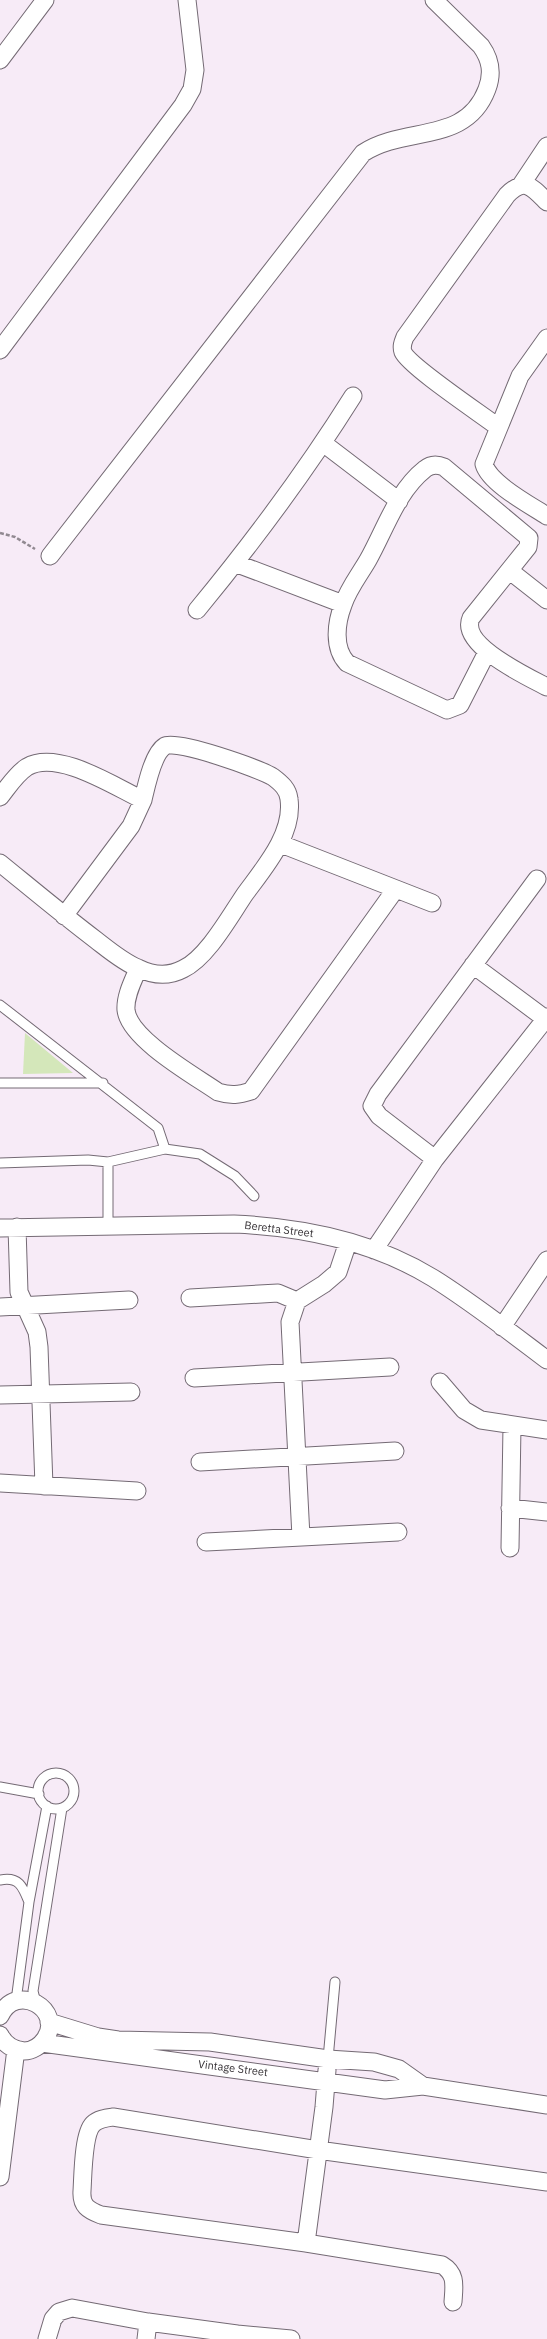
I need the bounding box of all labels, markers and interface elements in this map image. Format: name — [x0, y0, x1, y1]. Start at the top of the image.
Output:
street label: Beretta Street — [244, 1218, 314, 1240]
street label: Vintage Street — [197, 2057, 269, 2079]

